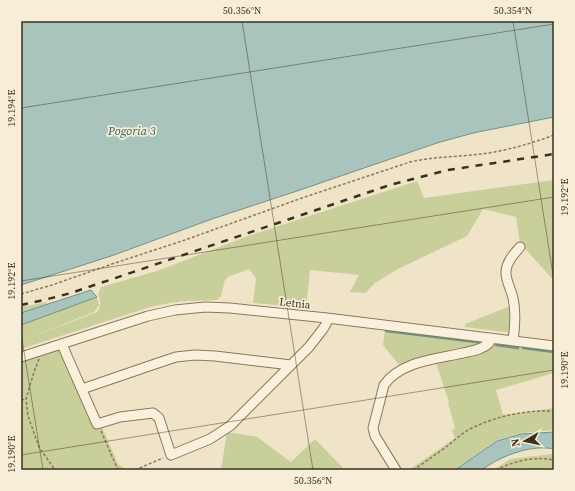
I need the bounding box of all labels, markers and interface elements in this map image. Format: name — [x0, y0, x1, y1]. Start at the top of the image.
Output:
text: 50.356°N — [223, 4, 261, 17]
text: 50.354°N — [494, 4, 532, 17]
text: 19.194°E — [5, 89, 18, 127]
water label: Pogoria 3 — [107, 123, 156, 139]
text: 19.192°E — [558, 178, 571, 216]
text: 19.192°E — [5, 262, 18, 300]
street label: Letnia — [279, 294, 312, 313]
text: 19.190°E — [558, 351, 571, 389]
north arrow — [505, 421, 545, 461]
text: 19.190°E — [5, 435, 18, 473]
text: N — [508, 437, 524, 448]
text: 50.356°N — [294, 474, 332, 487]

